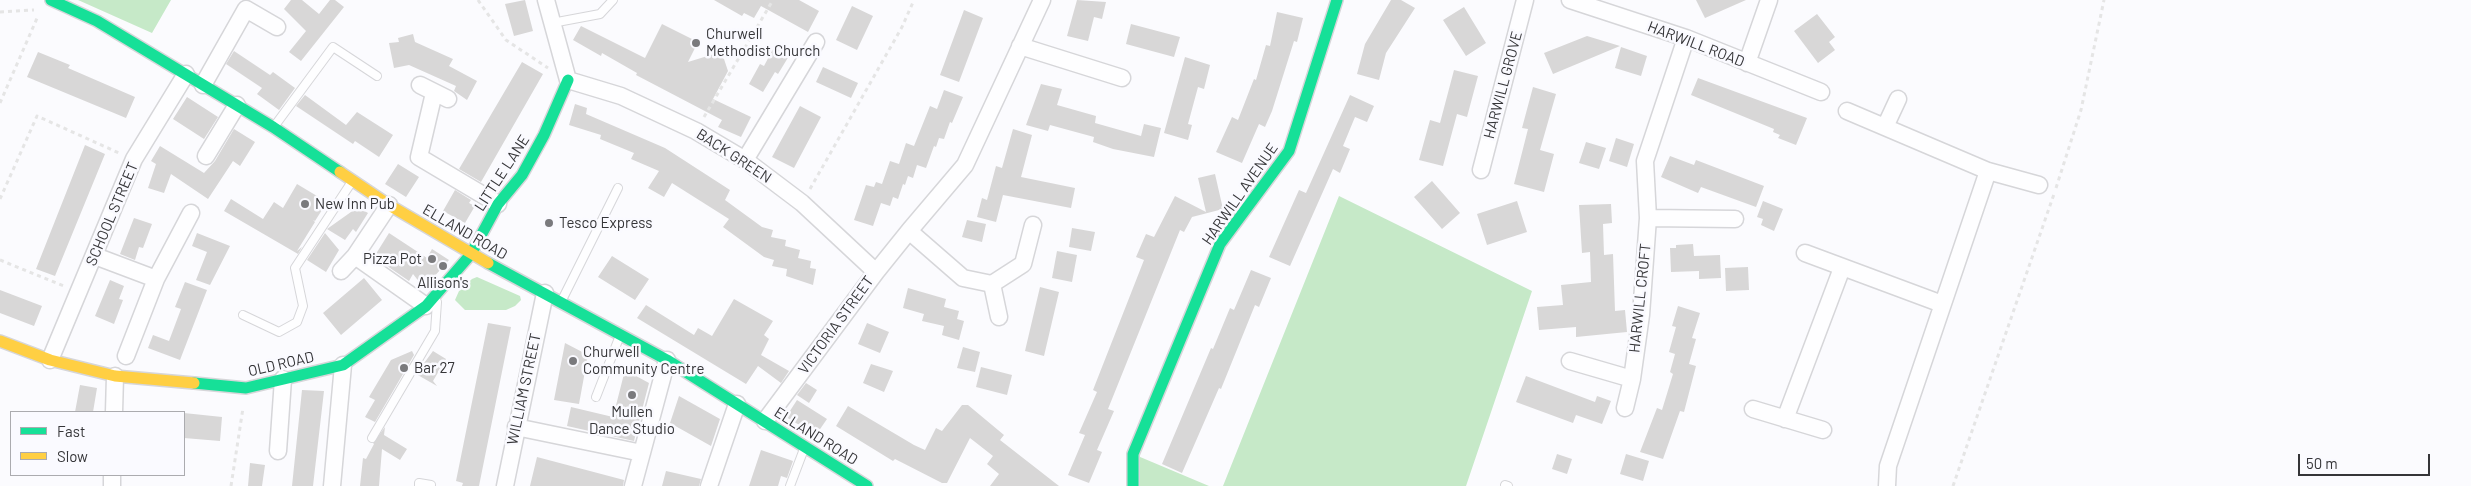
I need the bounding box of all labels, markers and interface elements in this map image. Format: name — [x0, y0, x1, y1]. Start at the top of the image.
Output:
street label: HARWILL ROAD — [1645, 17, 1747, 71]
place label: Churwell Methodist Church — [706, 25, 820, 60]
street label: HARWILL GROVE — [1480, 29, 1526, 141]
marker: Churwell Methodist Church — [690, 37, 702, 49]
street label: BACK GREEN — [693, 125, 775, 187]
street label: LITTLE LANE — [471, 131, 533, 215]
street label: HARWILL AVENUE — [1198, 140, 1282, 248]
street label: SCHOOL STREET — [82, 160, 142, 268]
place label: New Inn Pub — [315, 195, 395, 213]
marker: New Inn Pub — [299, 198, 311, 210]
street label: ELLAND ROAD — [419, 200, 511, 264]
place label: Tesco Express — [559, 214, 652, 232]
marker: Tesco Express — [543, 217, 555, 229]
street label: HARWILL CROFT — [1625, 242, 1655, 354]
place label: Pizza Pot — [363, 250, 422, 268]
marker: Pizza Pot — [426, 253, 438, 265]
marker: Allison's — [437, 260, 449, 272]
street label: VICTORIA STREET — [794, 272, 878, 378]
place label: Allison's — [417, 274, 469, 292]
street label: WILLIAM STREET — [503, 332, 545, 446]
place label: Churwell Community Centre — [583, 343, 704, 378]
street label: OLD ROAD — [246, 348, 316, 380]
marker: Churwell Community Centre — [567, 355, 579, 367]
place label: Bar 27 — [414, 359, 455, 377]
marker: Bar 27 — [398, 362, 410, 374]
marker: Mullen Dance Studio — [626, 389, 638, 401]
place label: Mullen Dance Studio — [589, 403, 675, 438]
street label: ELLAND ROAD — [771, 403, 861, 469]
legend — [10, 411, 185, 476]
text: Fast — [57, 422, 85, 440]
scale bar — [2301, 444, 2434, 476]
text: Slow — [57, 447, 88, 465]
text: 50 m — [2306, 454, 2338, 472]

